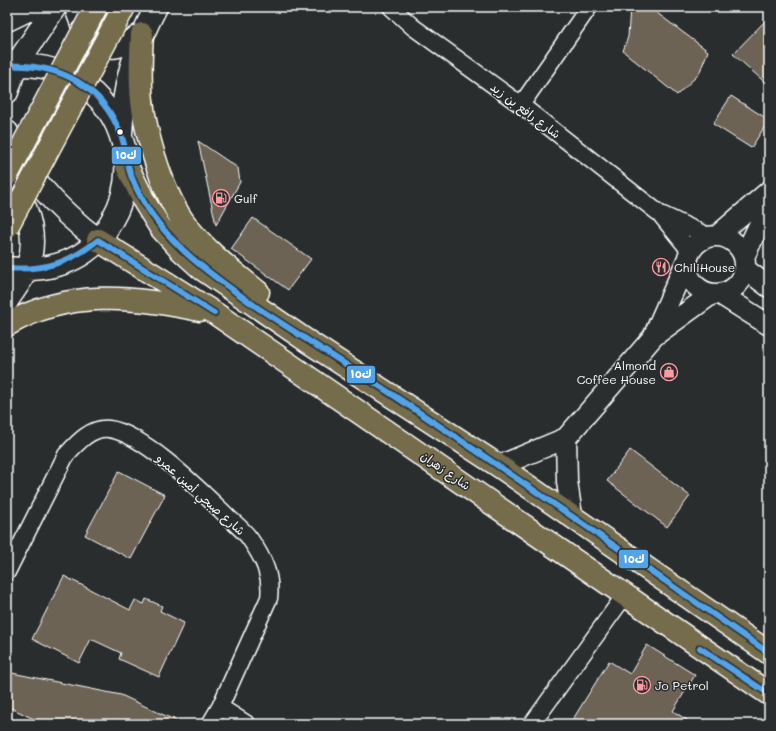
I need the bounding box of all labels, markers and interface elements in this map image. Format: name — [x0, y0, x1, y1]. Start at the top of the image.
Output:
street label: شارع رافع بن زيد — [487, 78, 564, 143]
unlabelled marker — [115, 127, 125, 137]
line badge: ك١٥ — [111, 146, 142, 165]
text: ك١٥ — [116, 147, 137, 162]
fuel station icon: Gulf — [211, 188, 231, 208]
place label: Gulf — [234, 190, 257, 206]
restaurant icon: ChiliHouse — [651, 257, 671, 277]
place label: ChiliHouse — [674, 259, 735, 275]
place label: Almond Coffee House — [577, 357, 656, 387]
shop icon: Almond Coffee House — [659, 362, 679, 382]
line badge: ك١٥ — [346, 365, 376, 384]
text: ك١٥ — [351, 366, 372, 381]
street label: شارع زهران — [417, 447, 474, 495]
street label: شارع صبحي أمين عمرو — [150, 449, 249, 541]
line badge: ك١٥ — [618, 549, 649, 569]
text: ك١٥ — [624, 551, 645, 566]
fuel station icon: Jo Petrol — [632, 675, 652, 695]
place label: Jo Petrol — [655, 677, 709, 693]

